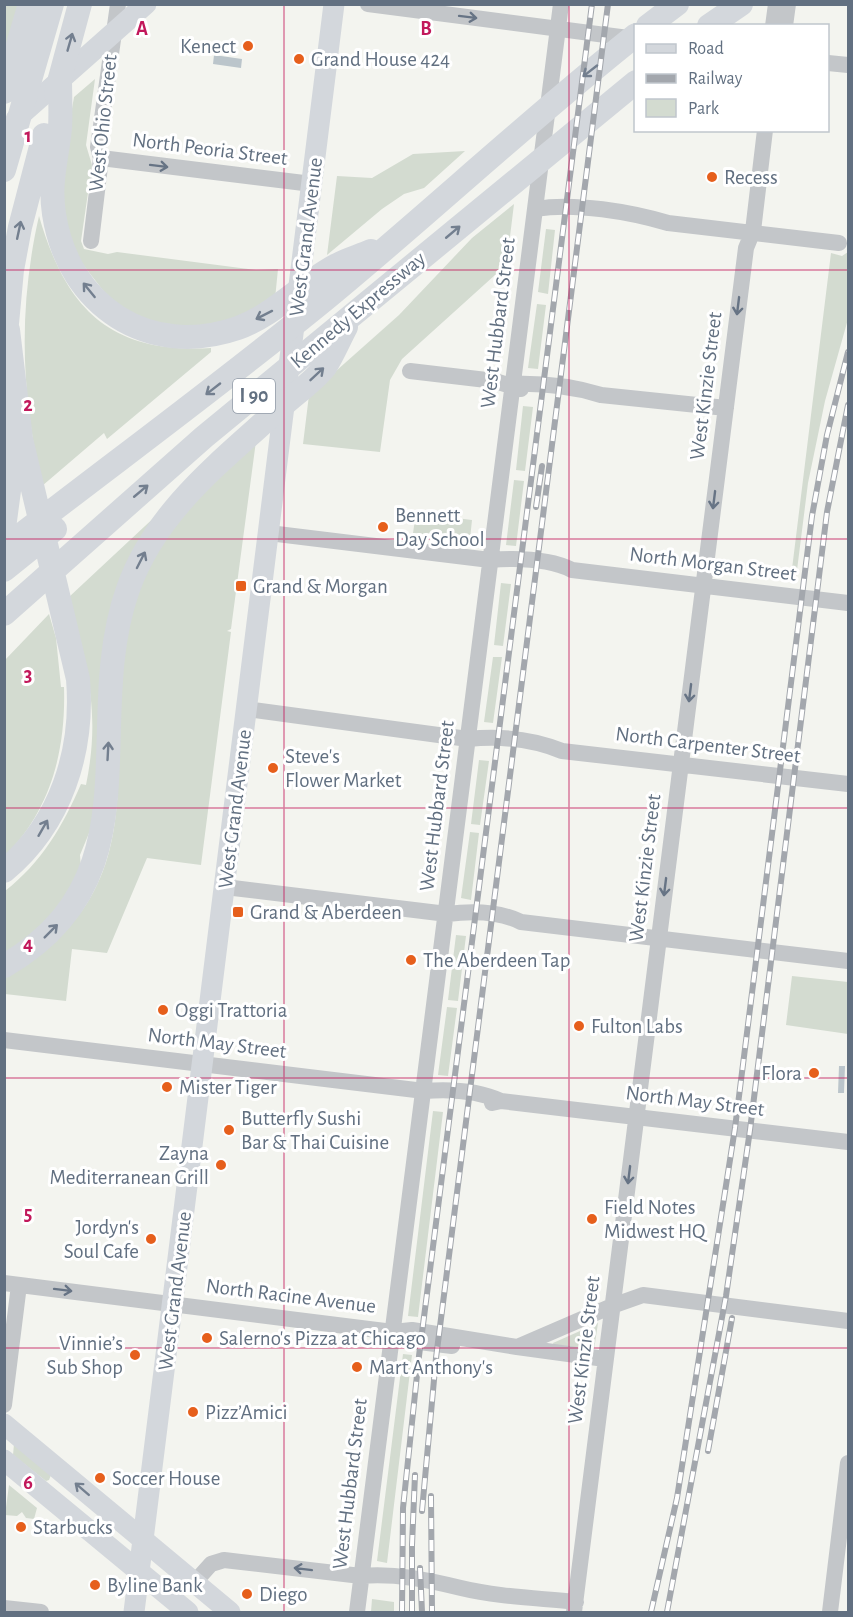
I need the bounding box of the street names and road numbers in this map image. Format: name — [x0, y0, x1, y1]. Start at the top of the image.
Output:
street label: West Ohio Street — [85, 53, 121, 193]
street label: North Peoria Street — [131, 129, 289, 169]
street label: West Grand Avenue — [286, 156, 326, 318]
street label: West Hubbard Street — [477, 236, 519, 410]
street label: Kennedy Expressway — [286, 248, 430, 372]
street label: West Kinzie Street — [686, 310, 726, 461]
road number: I 90 — [233, 379, 275, 413]
street label: North Morgan Street — [628, 543, 798, 585]
street label: West Hubbard Street — [416, 719, 458, 893]
street label: North Carpenter Street — [614, 723, 802, 767]
street label: West Grand Avenue — [215, 728, 255, 890]
street label: West Kinzie Street — [625, 792, 665, 943]
street label: North May Street — [146, 1024, 288, 1062]
street label: North May Street — [624, 1082, 766, 1120]
street label: West Grand Avenue — [155, 1210, 195, 1372]
street label: West Kinzie Street — [564, 1274, 604, 1425]
street label: North Racine Avenue — [205, 1275, 377, 1317]
street label: West Hubbard Street — [329, 1397, 371, 1571]

